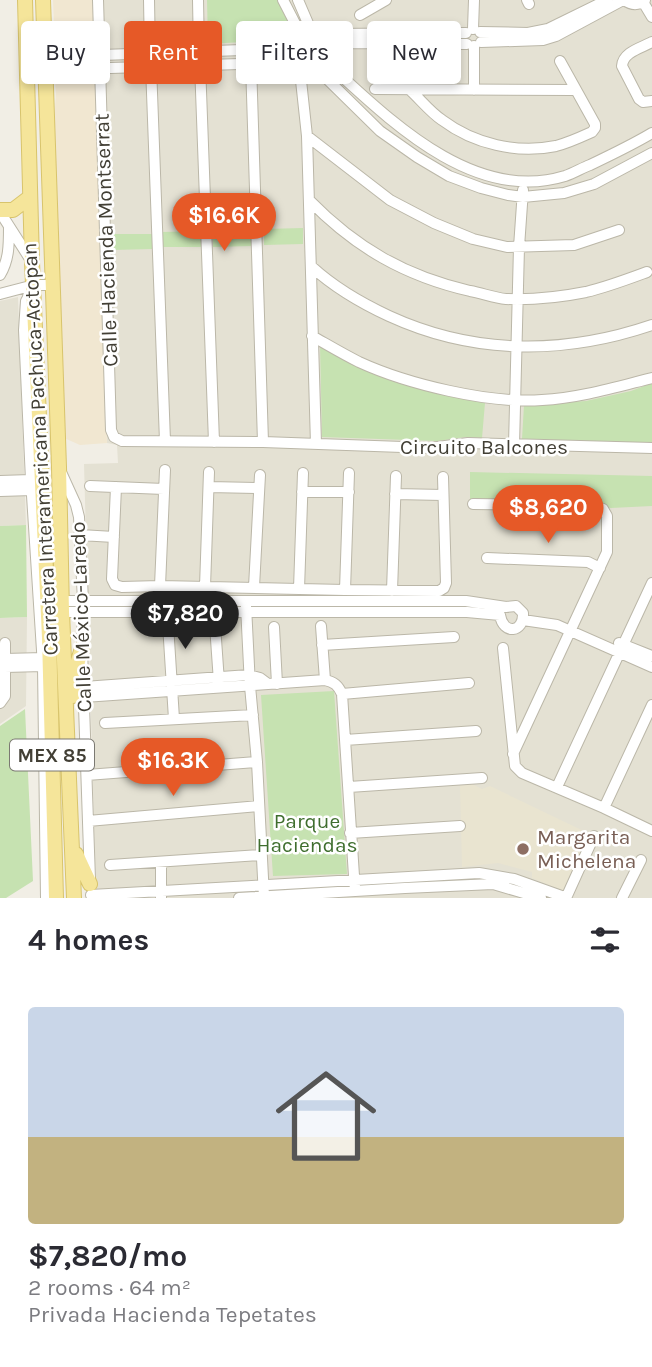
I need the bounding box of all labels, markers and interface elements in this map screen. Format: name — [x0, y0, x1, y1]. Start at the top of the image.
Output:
chip: Buy — [21, 21, 110, 84]
chip: Rent — [124, 21, 222, 84]
chip: Filters — [236, 21, 353, 84]
chip: New — [367, 21, 461, 84]
street label: Calle Hacienda Montserrat — [90, 113, 122, 367]
pin: $16.6K — [167, 194, 281, 253]
text: $16.6K — [188, 202, 260, 229]
street label: Carretera Interamericana Pachuca-Actopan — [17, 242, 63, 656]
street label: Circuito Balcones — [400, 435, 568, 459]
pin: $8,620 — [491, 486, 605, 545]
text: $8,620 — [509, 494, 587, 521]
street label: Calle México-Laredo — [66, 521, 96, 713]
pin: $7,820 — [128, 592, 242, 651]
text: $7,820 — [147, 600, 223, 627]
pin: $16.3K — [116, 738, 230, 798]
road number: MEX 85 — [10, 740, 94, 770]
text: $16.3K — [137, 747, 209, 774]
park label: Parque Haciendas — [256, 809, 358, 857]
place label: Margarita Michelena — [537, 825, 636, 873]
marker: Margarita Michelena — [515, 841, 531, 857]
icon: filters — [586, 921, 624, 959]
text: 4 homes — [28, 922, 149, 958]
icon: home — [263, 1053, 389, 1179]
text: $7,820/mo — [28, 1238, 187, 1274]
text: 2 rooms · 64 m² — [28, 1274, 191, 1301]
text: Privada Hacienda Tepetates — [28, 1301, 317, 1328]

